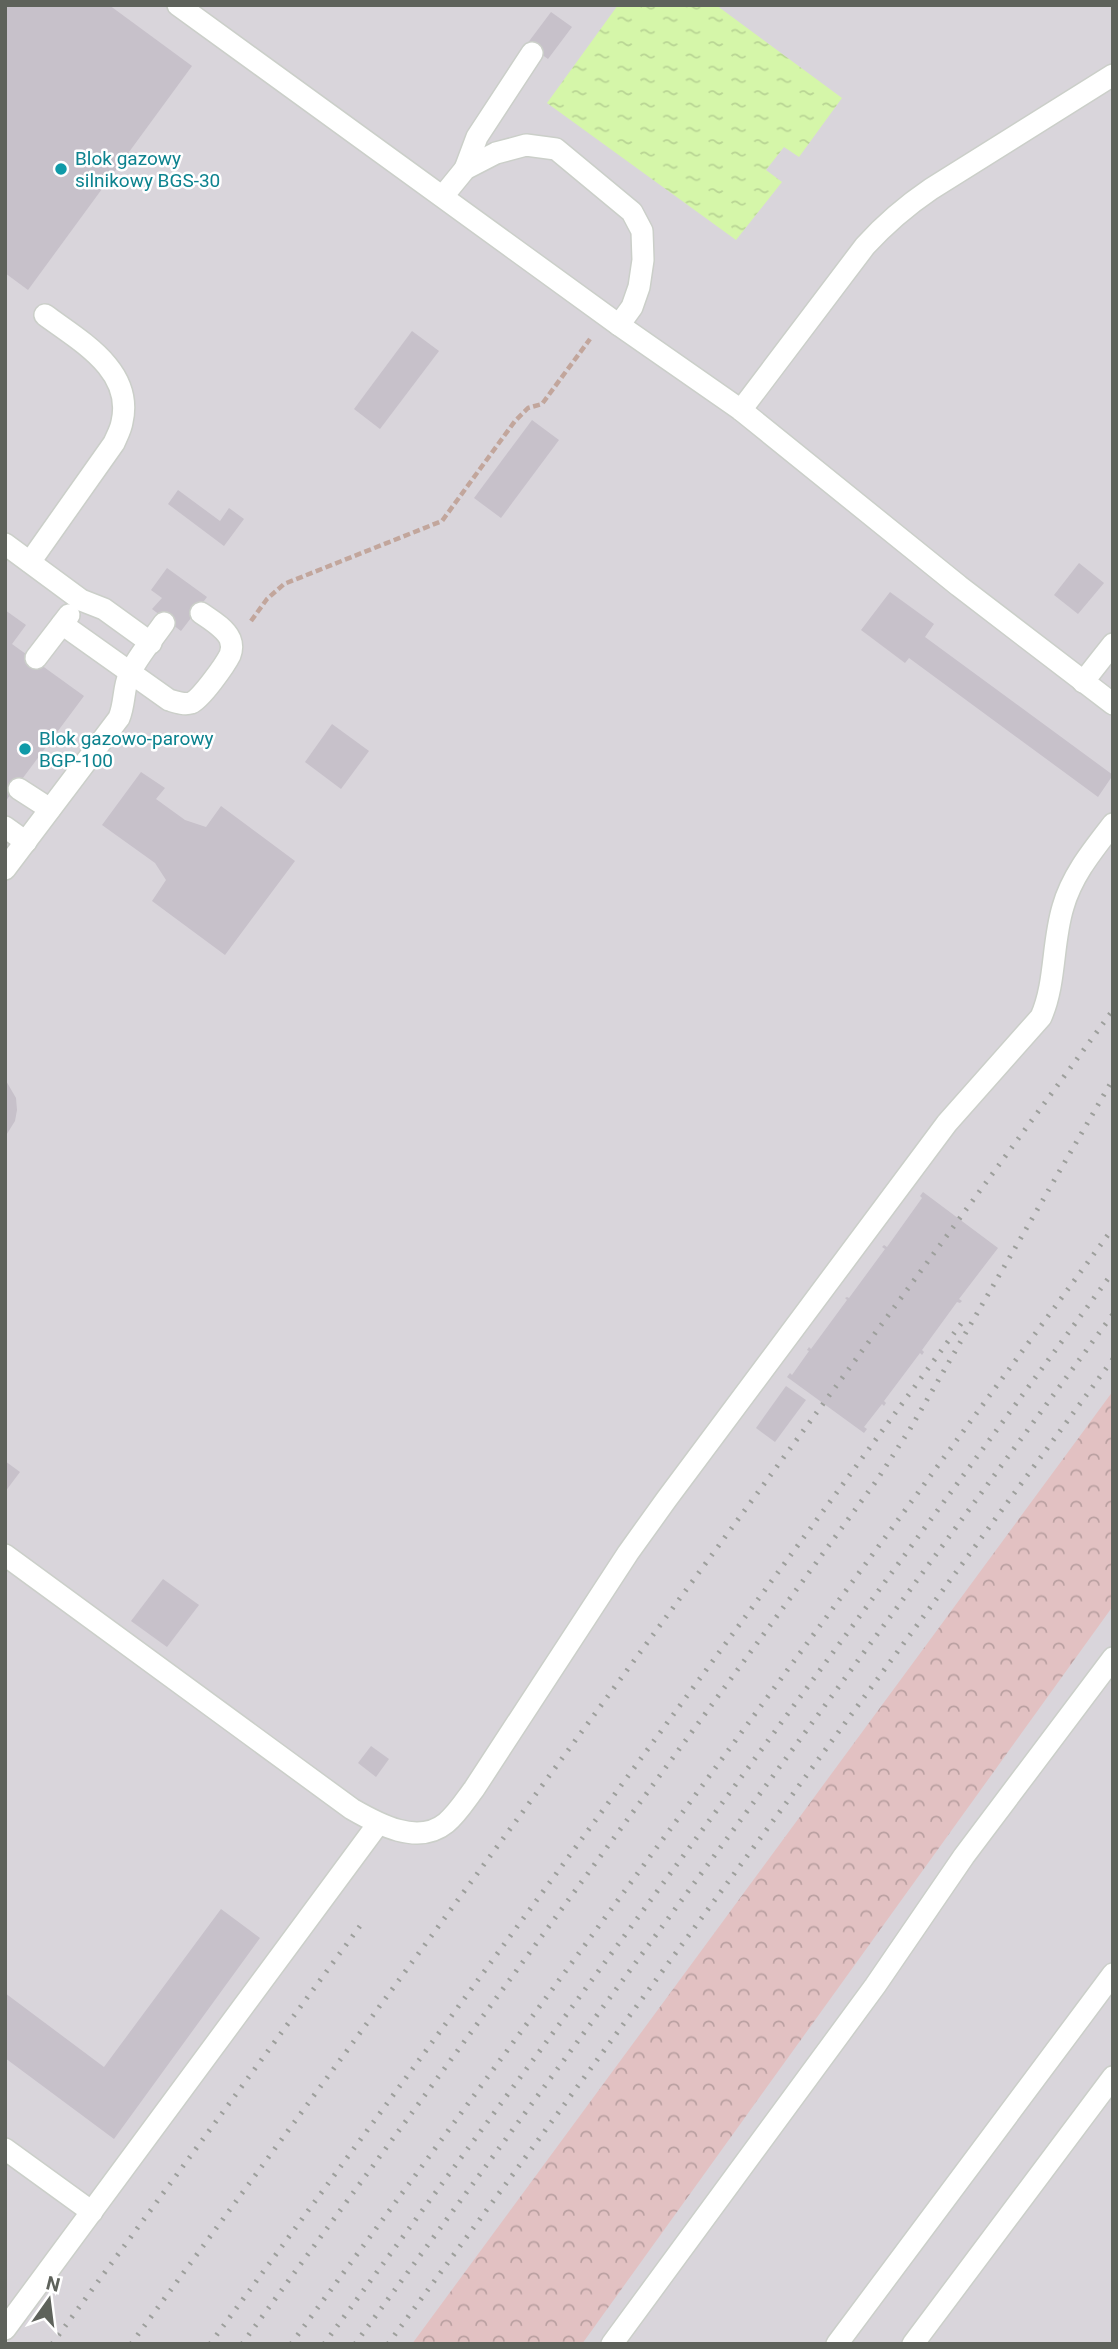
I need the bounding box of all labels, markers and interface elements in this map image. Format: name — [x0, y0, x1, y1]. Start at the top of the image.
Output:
place label: Blok gazowy silnikowy BGS-30 — [75, 147, 220, 192]
marker: Blok gazowy silnikowy BGS-30 — [53, 161, 69, 177]
place label: Blok gazowo-parowy BGP-100 — [39, 727, 213, 772]
marker: Blok gazowo-parowy BGP-100 — [17, 741, 33, 757]
north arrow — [14, 2265, 84, 2335]
text: N — [44, 2271, 62, 2297]

